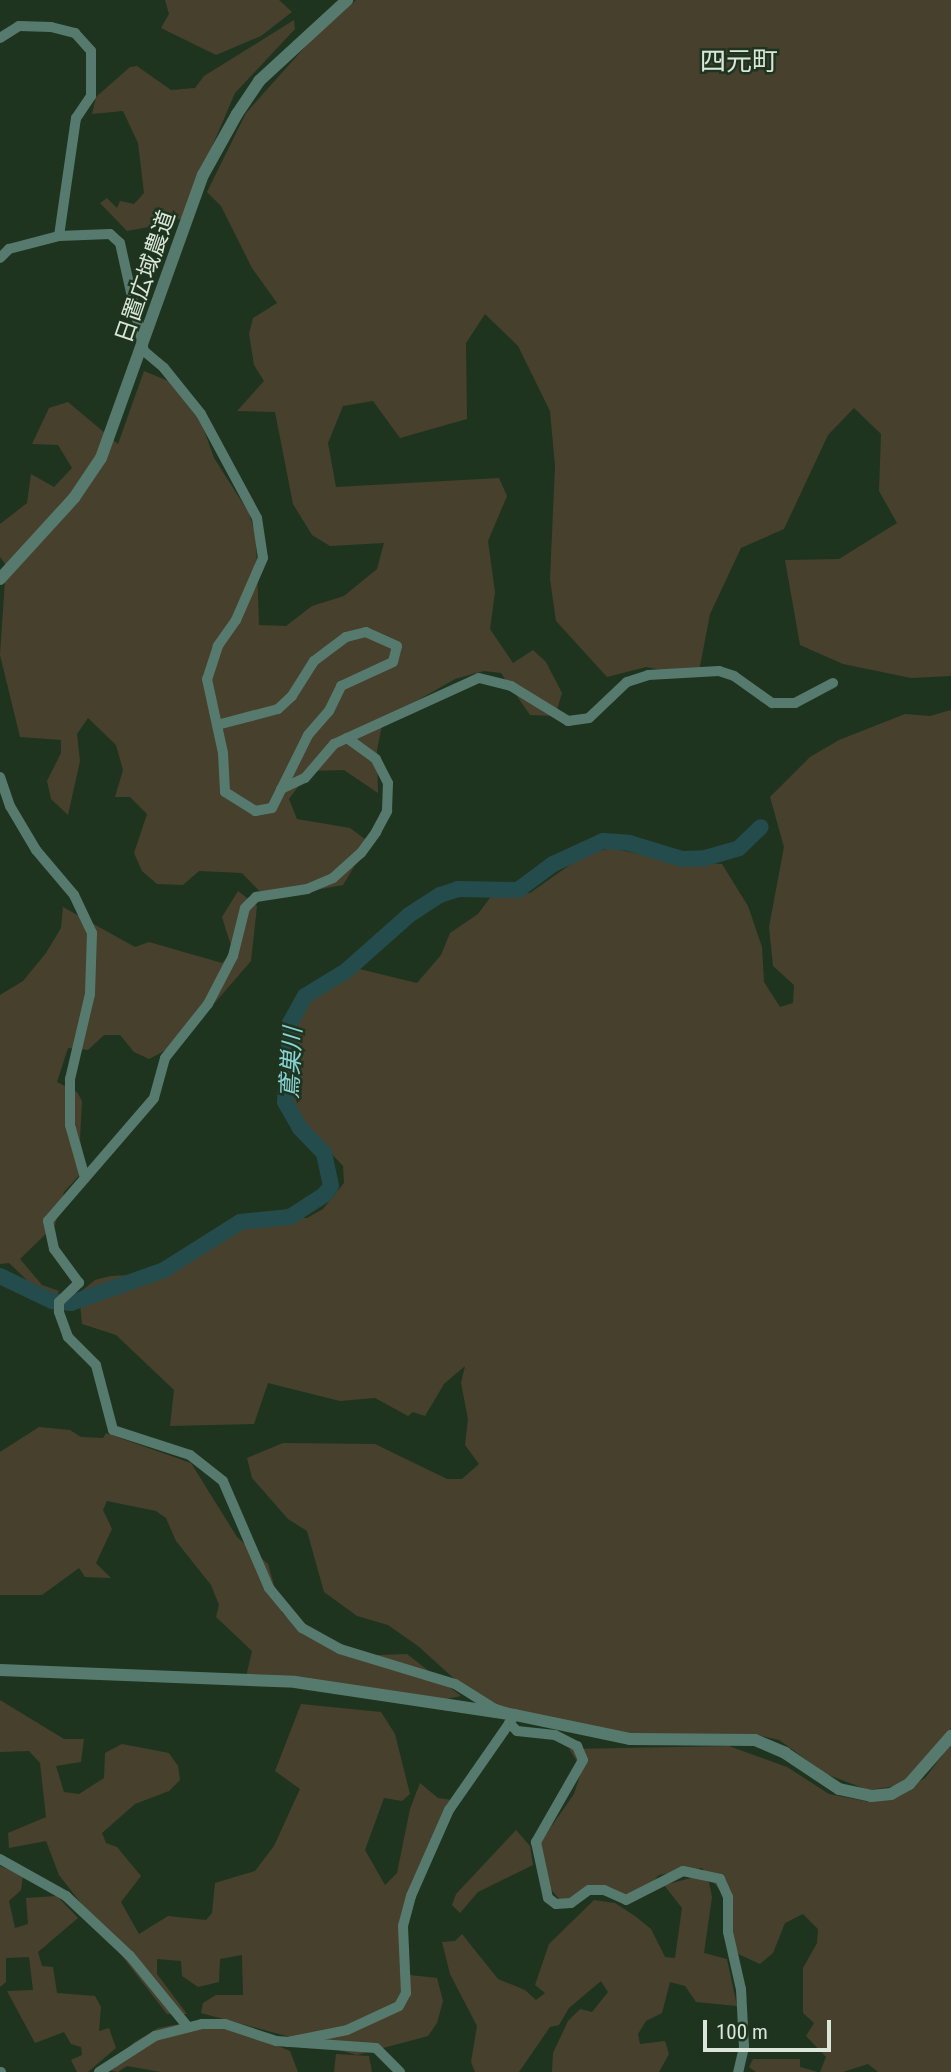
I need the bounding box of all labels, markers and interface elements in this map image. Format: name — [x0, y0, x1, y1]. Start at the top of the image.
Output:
district label: 四元町 — [700, 46, 778, 78]
street label: 日置広域農道 — [110, 207, 182, 347]
water label: 鳶巣川 — [276, 1026, 308, 1100]
scale bar — [706, 2006, 834, 2050]
text: 100 m — [716, 2020, 768, 2044]

